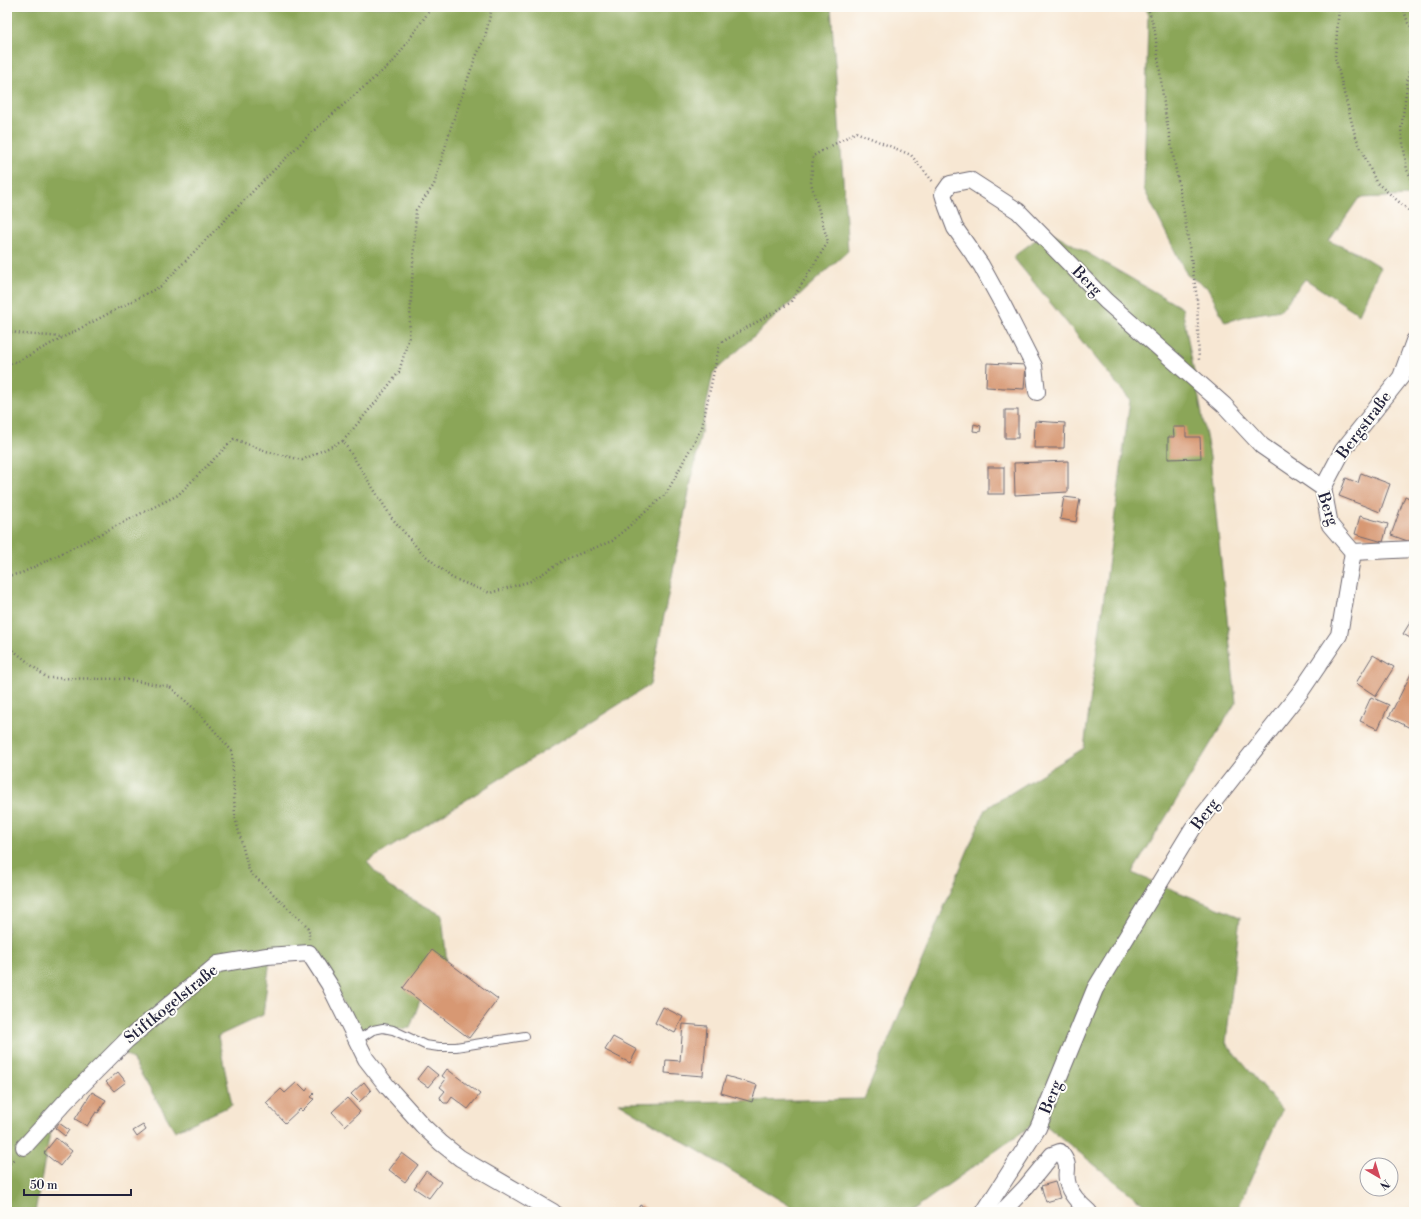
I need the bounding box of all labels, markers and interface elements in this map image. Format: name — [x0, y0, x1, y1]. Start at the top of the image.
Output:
street label: Berg — [1067, 261, 1107, 301]
street label: Bergstraße — [1332, 387, 1396, 463]
street label: Berg — [1313, 489, 1343, 529]
street label: Berg — [1186, 794, 1224, 835]
street label: Stiftkogelstraße — [120, 960, 222, 1048]
street label: Berg — [1035, 1077, 1067, 1118]
north arrow — [1359, 1157, 1399, 1197]
scale bar — [24, 1171, 131, 1197]
text: N — [1377, 1176, 1392, 1192]
text: 50 m — [30, 1178, 58, 1193]

